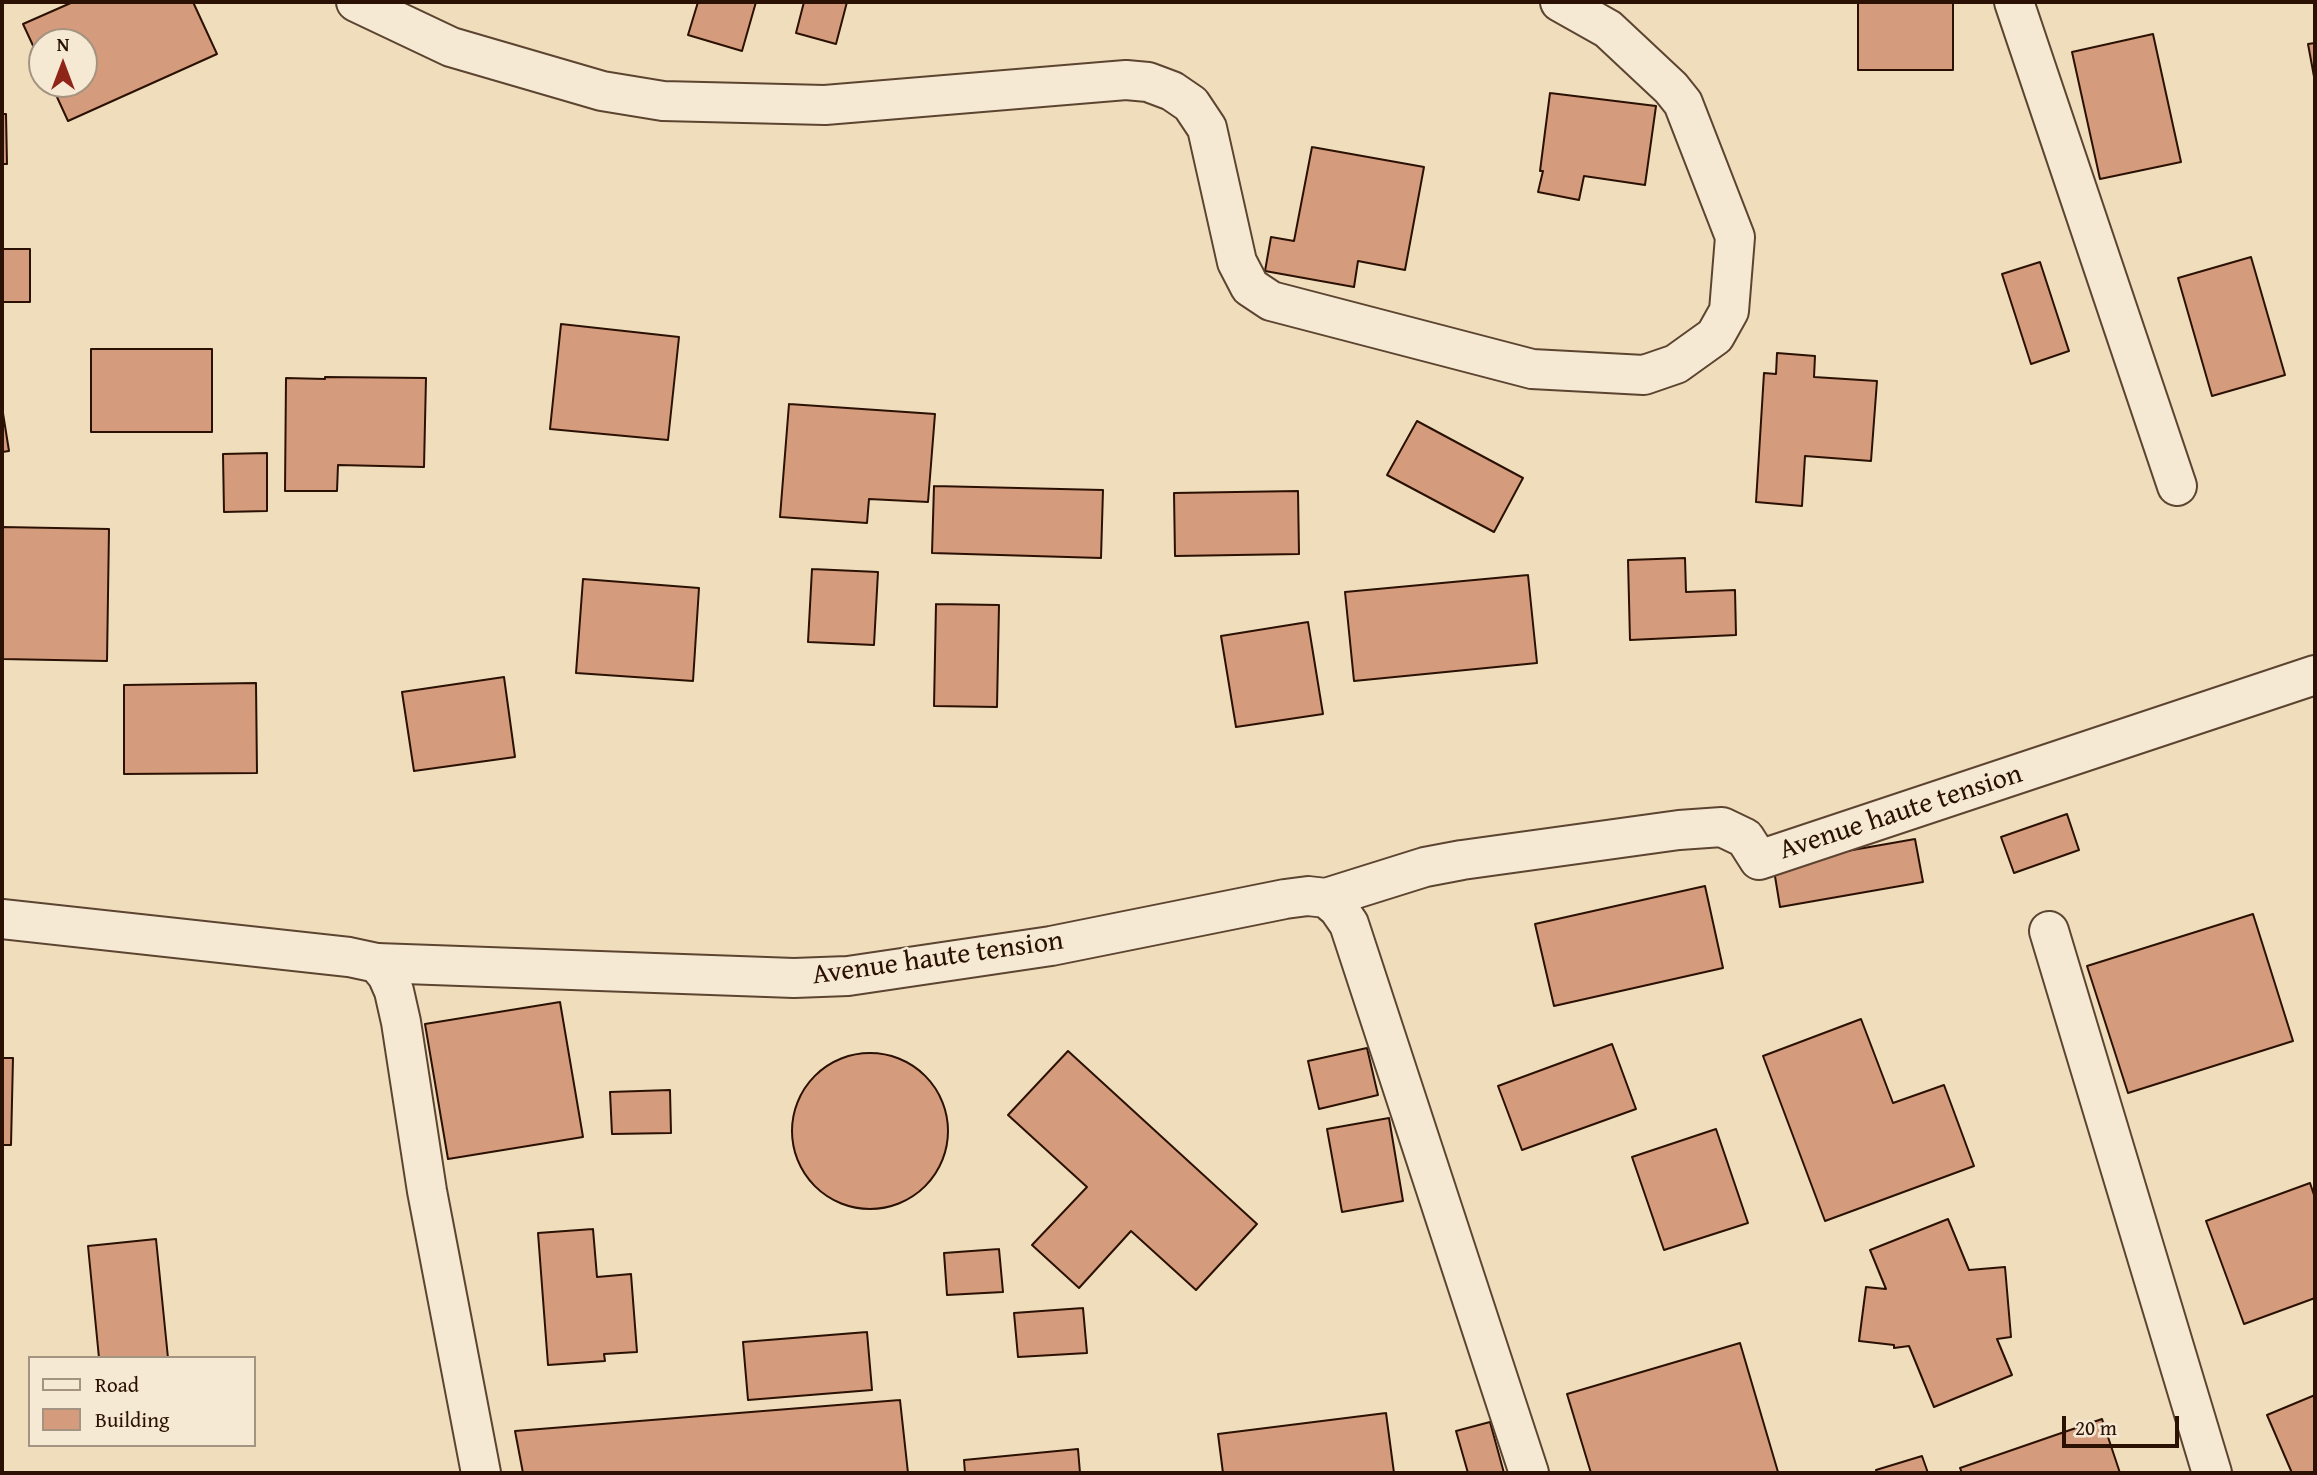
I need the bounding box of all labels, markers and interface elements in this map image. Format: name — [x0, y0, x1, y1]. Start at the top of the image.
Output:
north arrow — [28, 28, 98, 98]
text: N — [57, 30, 69, 58]
street label: Avenue haute tension — [1775, 758, 2027, 868]
street label: Avenue haute tension — [810, 925, 1066, 993]
legend — [28, 1356, 256, 1447]
text: Road — [95, 1369, 139, 1400]
scale bar — [2065, 1402, 2182, 1446]
text: Building — [95, 1404, 169, 1435]
text: 20 m — [2075, 1412, 2117, 1443]

